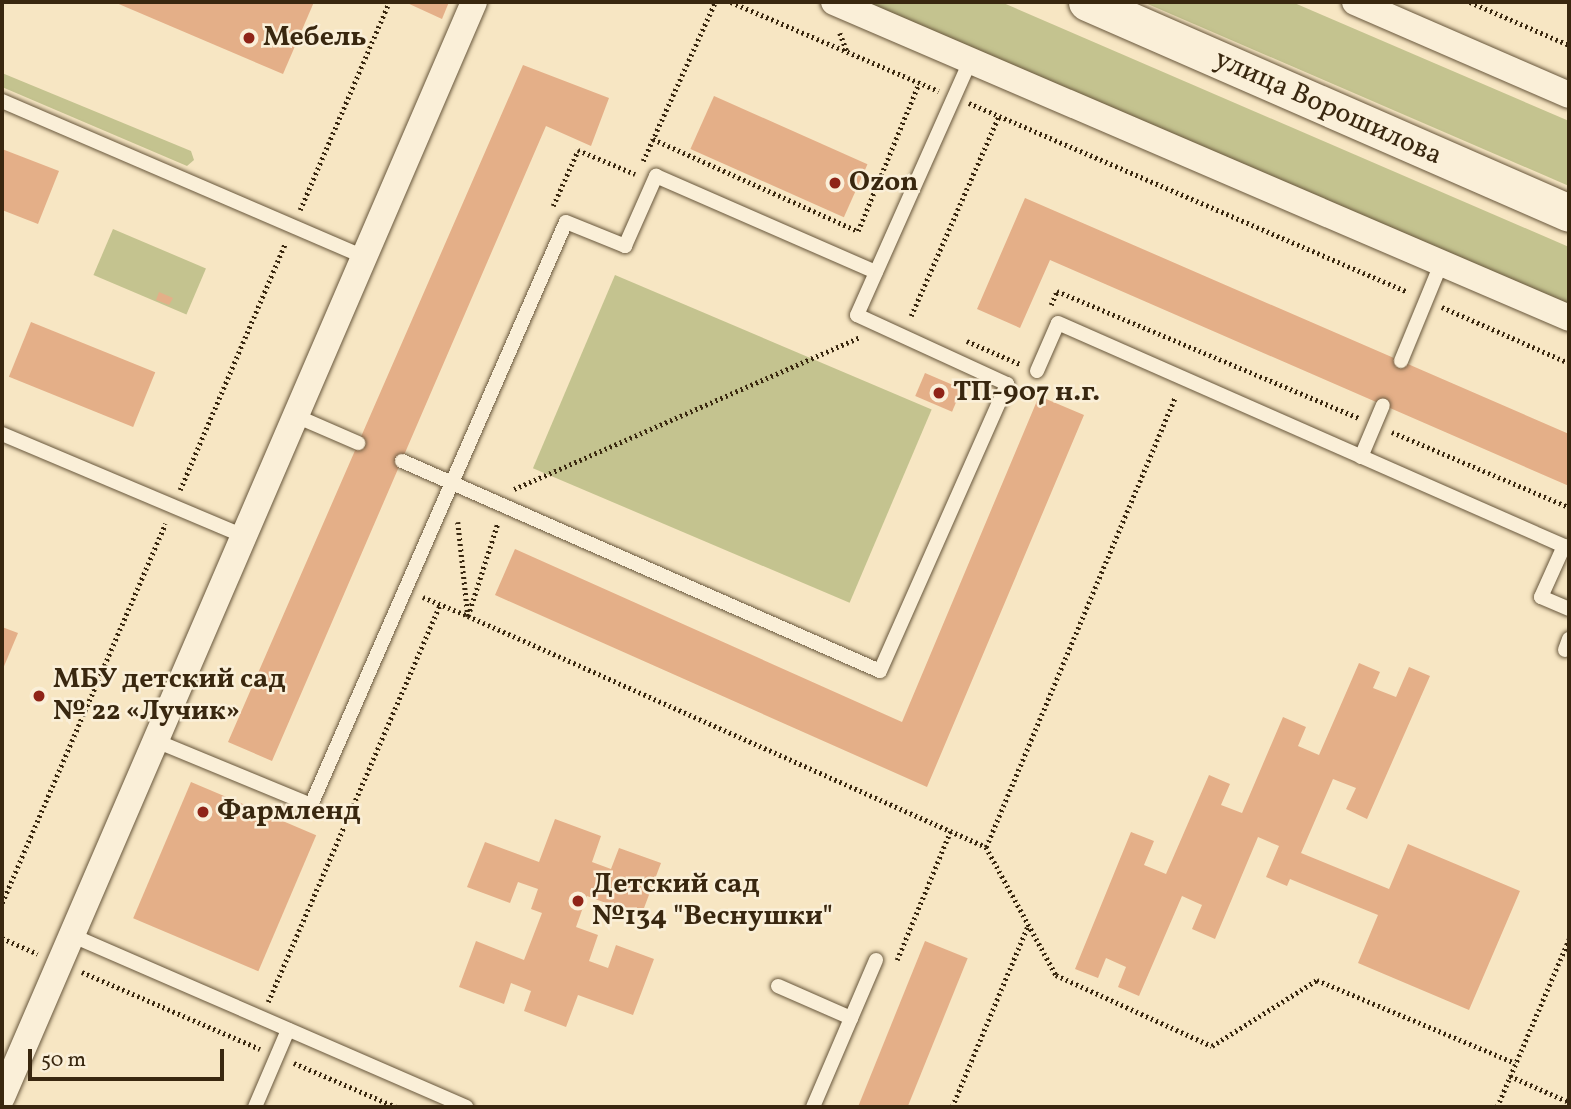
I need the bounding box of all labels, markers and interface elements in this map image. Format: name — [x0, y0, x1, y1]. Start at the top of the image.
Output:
place label: Мебель — [263, 21, 367, 55]
marker: Мебель — [241, 30, 257, 46]
street label: улица Ворошилова — [1209, 43, 1447, 173]
place label: Ozon — [849, 166, 919, 200]
marker: Ozon — [827, 175, 843, 191]
place label: ТП-907 н.г. — [953, 376, 1100, 410]
marker: ТП-907 н.г. — [931, 385, 947, 401]
place label: МБУ детский сад № 22 «Лучик» — [53, 663, 286, 729]
marker: МБУ детский сад № 22 «Лучик» — [31, 688, 47, 704]
place label: Фармленд — [217, 795, 361, 829]
marker: Фармленд — [195, 804, 211, 820]
place label: Детский сад №134 "Веснушки" — [592, 868, 833, 934]
marker: Детский сад №134 "Веснушки" — [570, 893, 586, 909]
scale bar — [32, 1036, 228, 1080]
text: 50 m — [41, 1046, 86, 1075]

